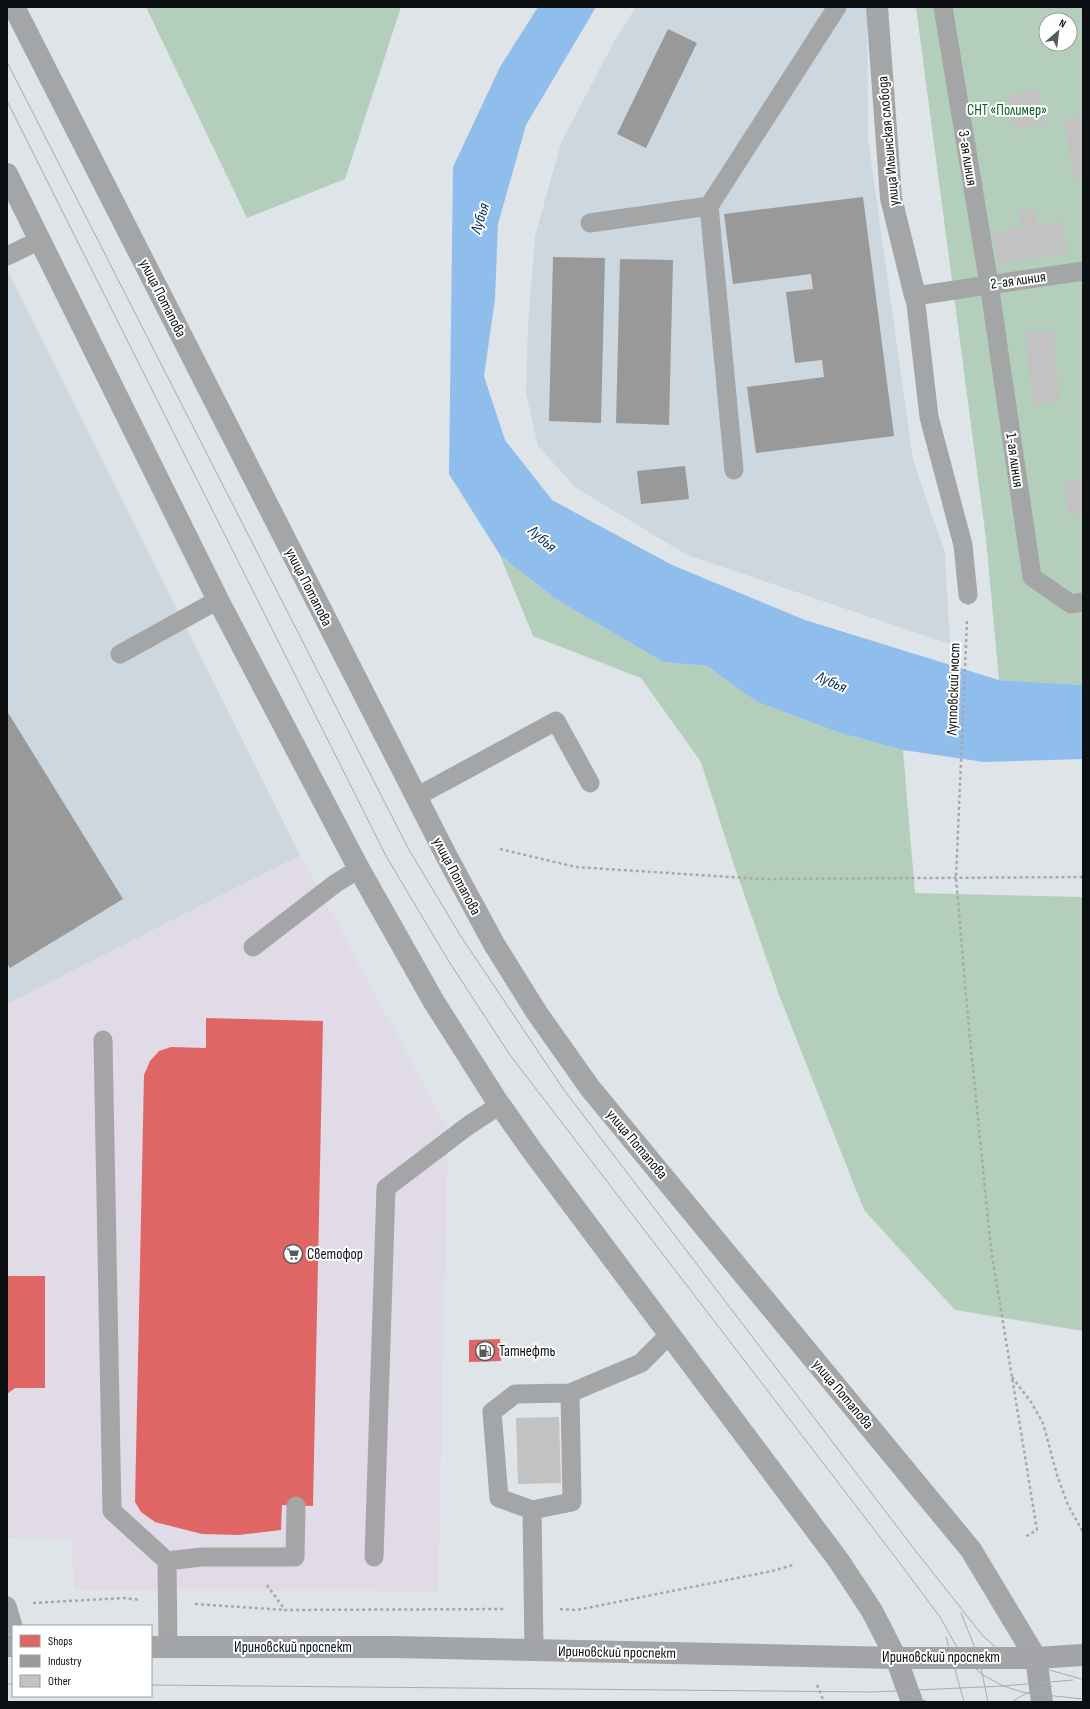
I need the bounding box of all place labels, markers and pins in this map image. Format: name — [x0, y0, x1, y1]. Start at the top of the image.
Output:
supermarket icon: Светофор — [282, 1243, 304, 1265]
place label: Светофор — [307, 1245, 363, 1264]
fuel station icon: Татнефть — [474, 1340, 496, 1362]
place label: Татнефть — [499, 1342, 556, 1361]

